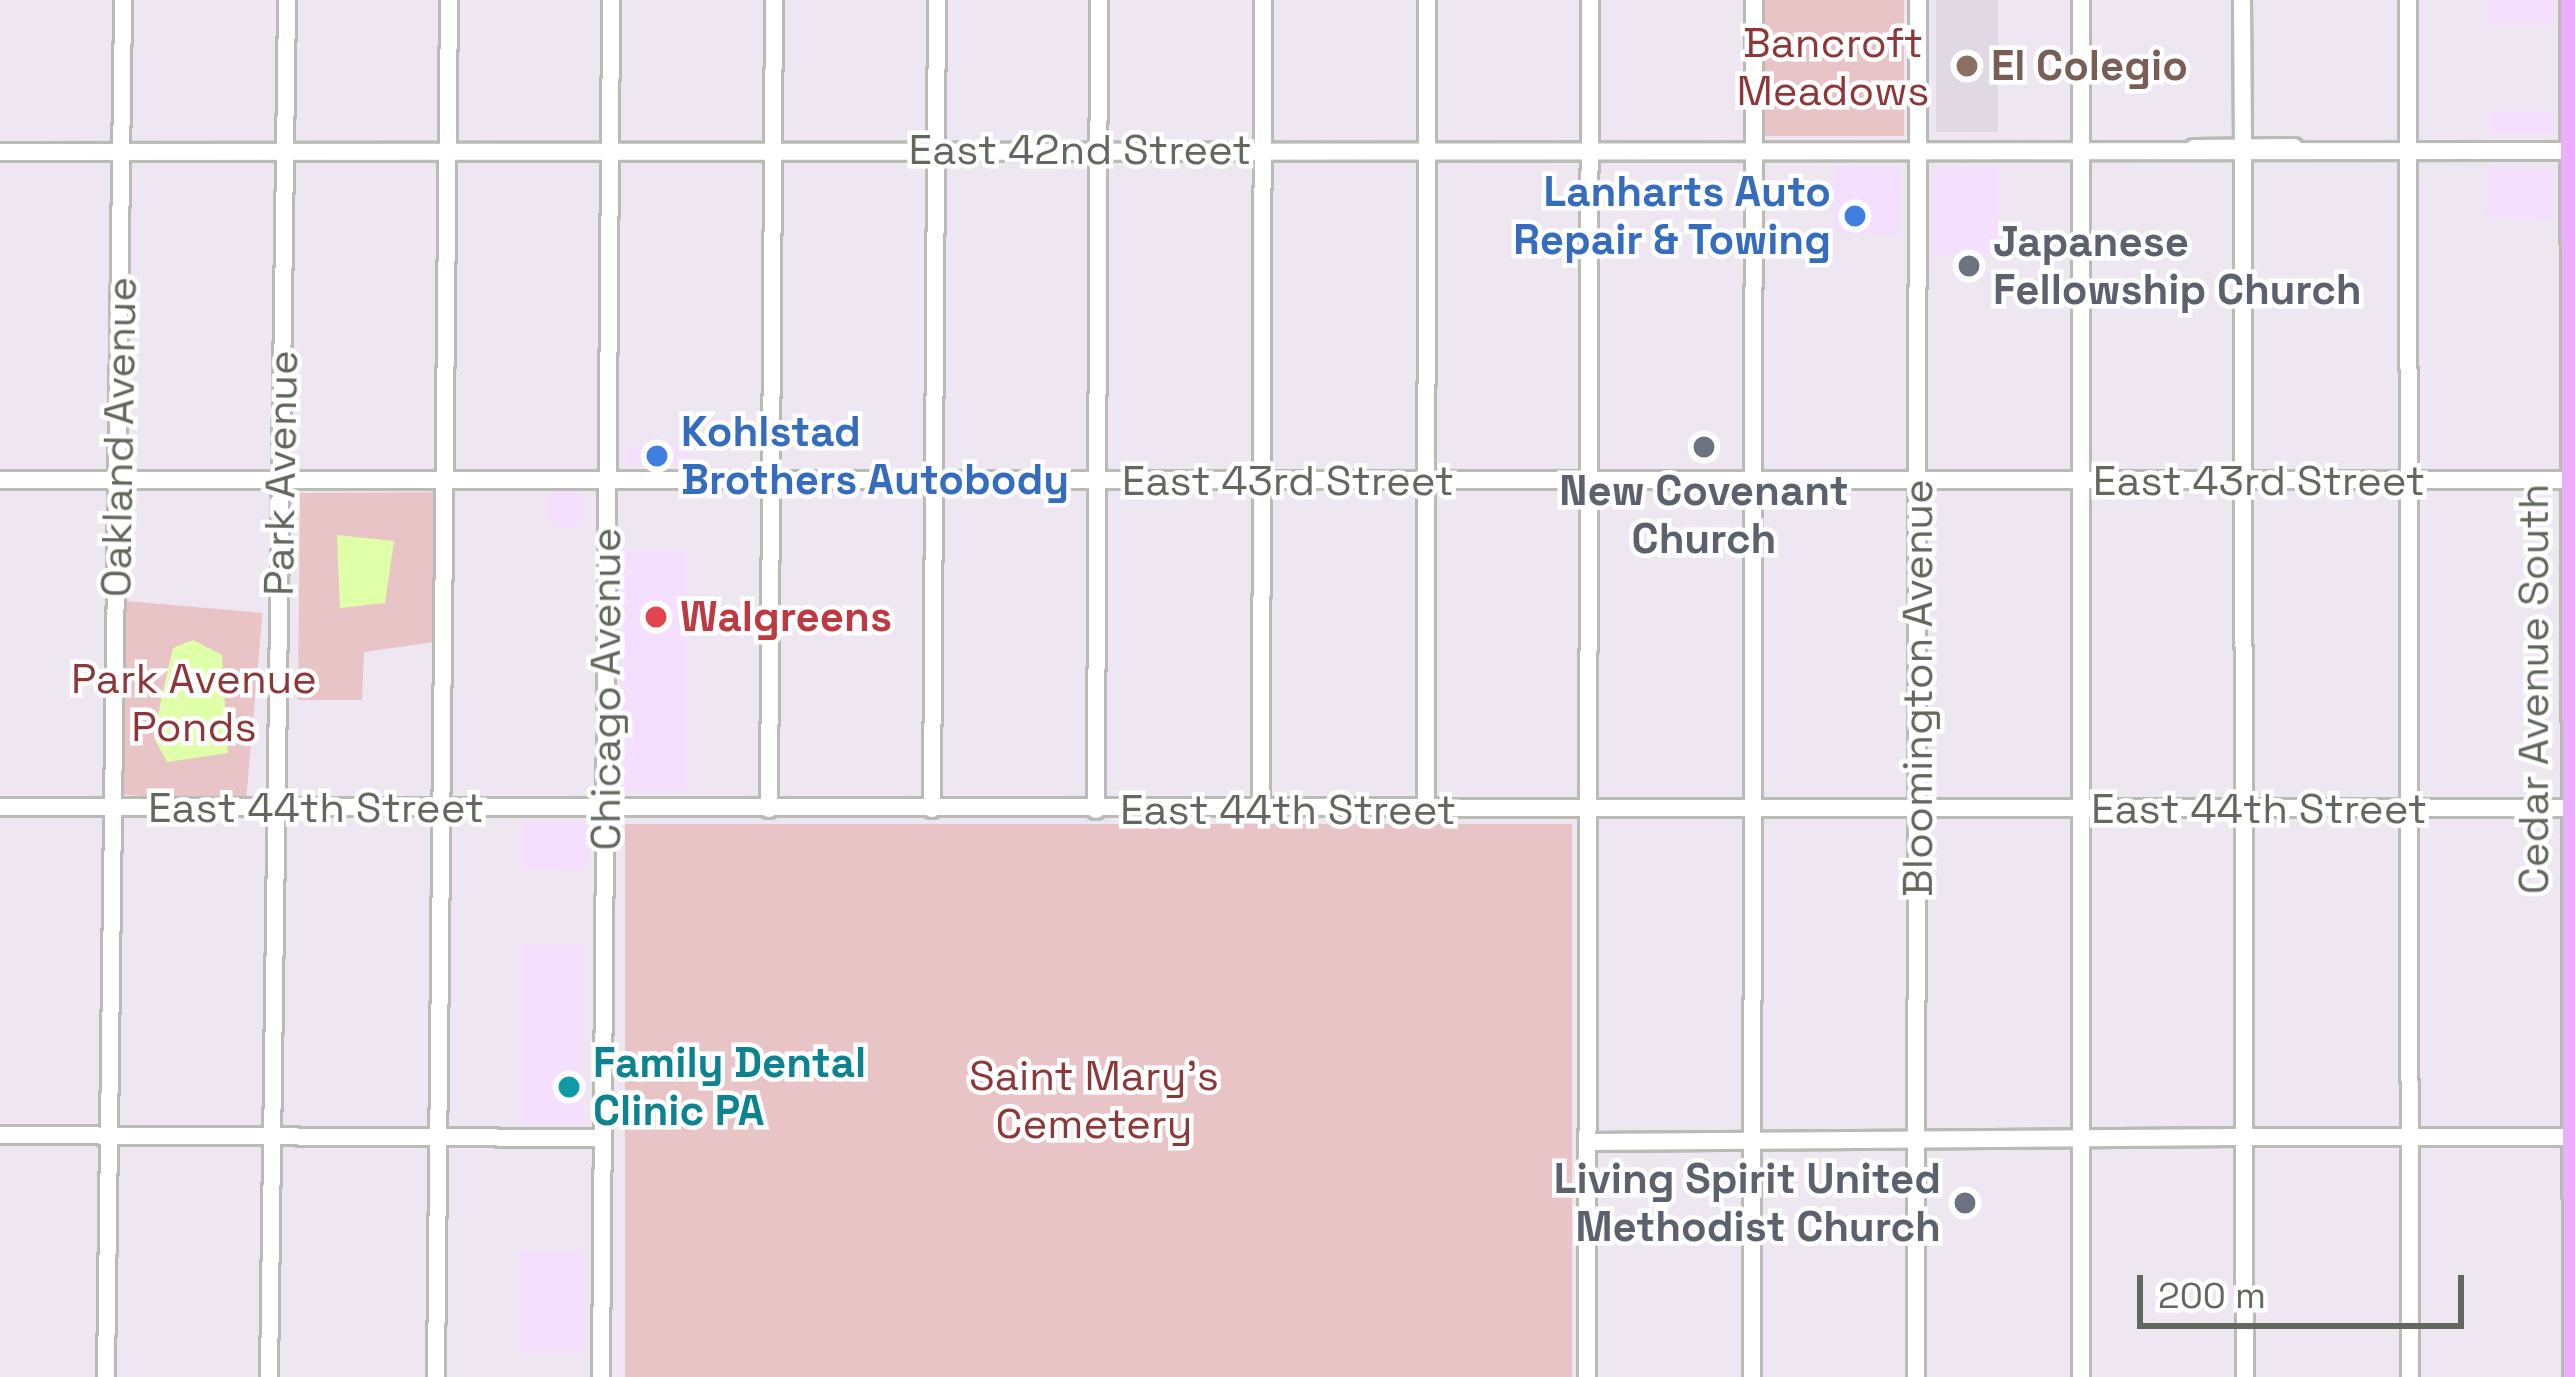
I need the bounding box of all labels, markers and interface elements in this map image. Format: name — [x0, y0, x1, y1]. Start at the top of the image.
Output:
park label: Bancroft Meadows — [1737, 18, 1929, 116]
place label: El Colegio — [1991, 41, 2188, 91]
marker: El Colegio — [1954, 53, 1980, 79]
street label: East 42nd Street — [909, 125, 1251, 175]
place label: Lanharts Auto Repair & Towing — [1512, 167, 1831, 266]
marker: Lanharts Auto Repair & Towing — [1842, 203, 1868, 229]
place label: Japanese Fellowship Church — [1993, 217, 2362, 316]
marker: Japanese Fellowship Church — [1956, 253, 1982, 279]
street label: Oakland Avenue — [91, 276, 147, 598]
street label: Park Avenue — [254, 349, 308, 597]
place label: Kohlstad Brothers Autobody — [681, 407, 1070, 506]
marker: New Covenant Church — [1691, 434, 1717, 460]
marker: Kohlstad Brothers Autobody — [644, 443, 670, 469]
street label: East 43rd Street — [1122, 456, 1454, 506]
street label: East 43rd Street — [2093, 456, 2425, 506]
place label: New Covenant Church — [1559, 466, 1849, 564]
street label: Bloomington Avenue — [1893, 479, 1943, 897]
street label: Cedar Avenue South — [2509, 483, 2559, 895]
street label: Chicago Avenue — [581, 527, 631, 851]
place label: Walgreens — [680, 592, 892, 642]
marker: Walgreens — [643, 604, 669, 630]
park label: Park Avenue Ponds — [71, 654, 317, 752]
street label: East 44th Street — [148, 783, 484, 833]
street label: East 44th Street — [2091, 784, 2427, 834]
street label: East 44th Street — [1120, 785, 1456, 835]
place label: Family Dental Clinic PA — [593, 1038, 866, 1136]
park label: Saint Mary's Cemetery — [969, 1051, 1219, 1150]
marker: Family Dental Clinic PA — [556, 1074, 582, 1100]
place label: Living Spirit United Methodist Church — [1554, 1154, 1941, 1252]
marker: Living Spirit United Methodist Church — [1952, 1190, 1978, 1216]
scale bar — [2143, 1251, 2470, 1325]
text: 200 m — [2158, 1273, 2266, 1319]

